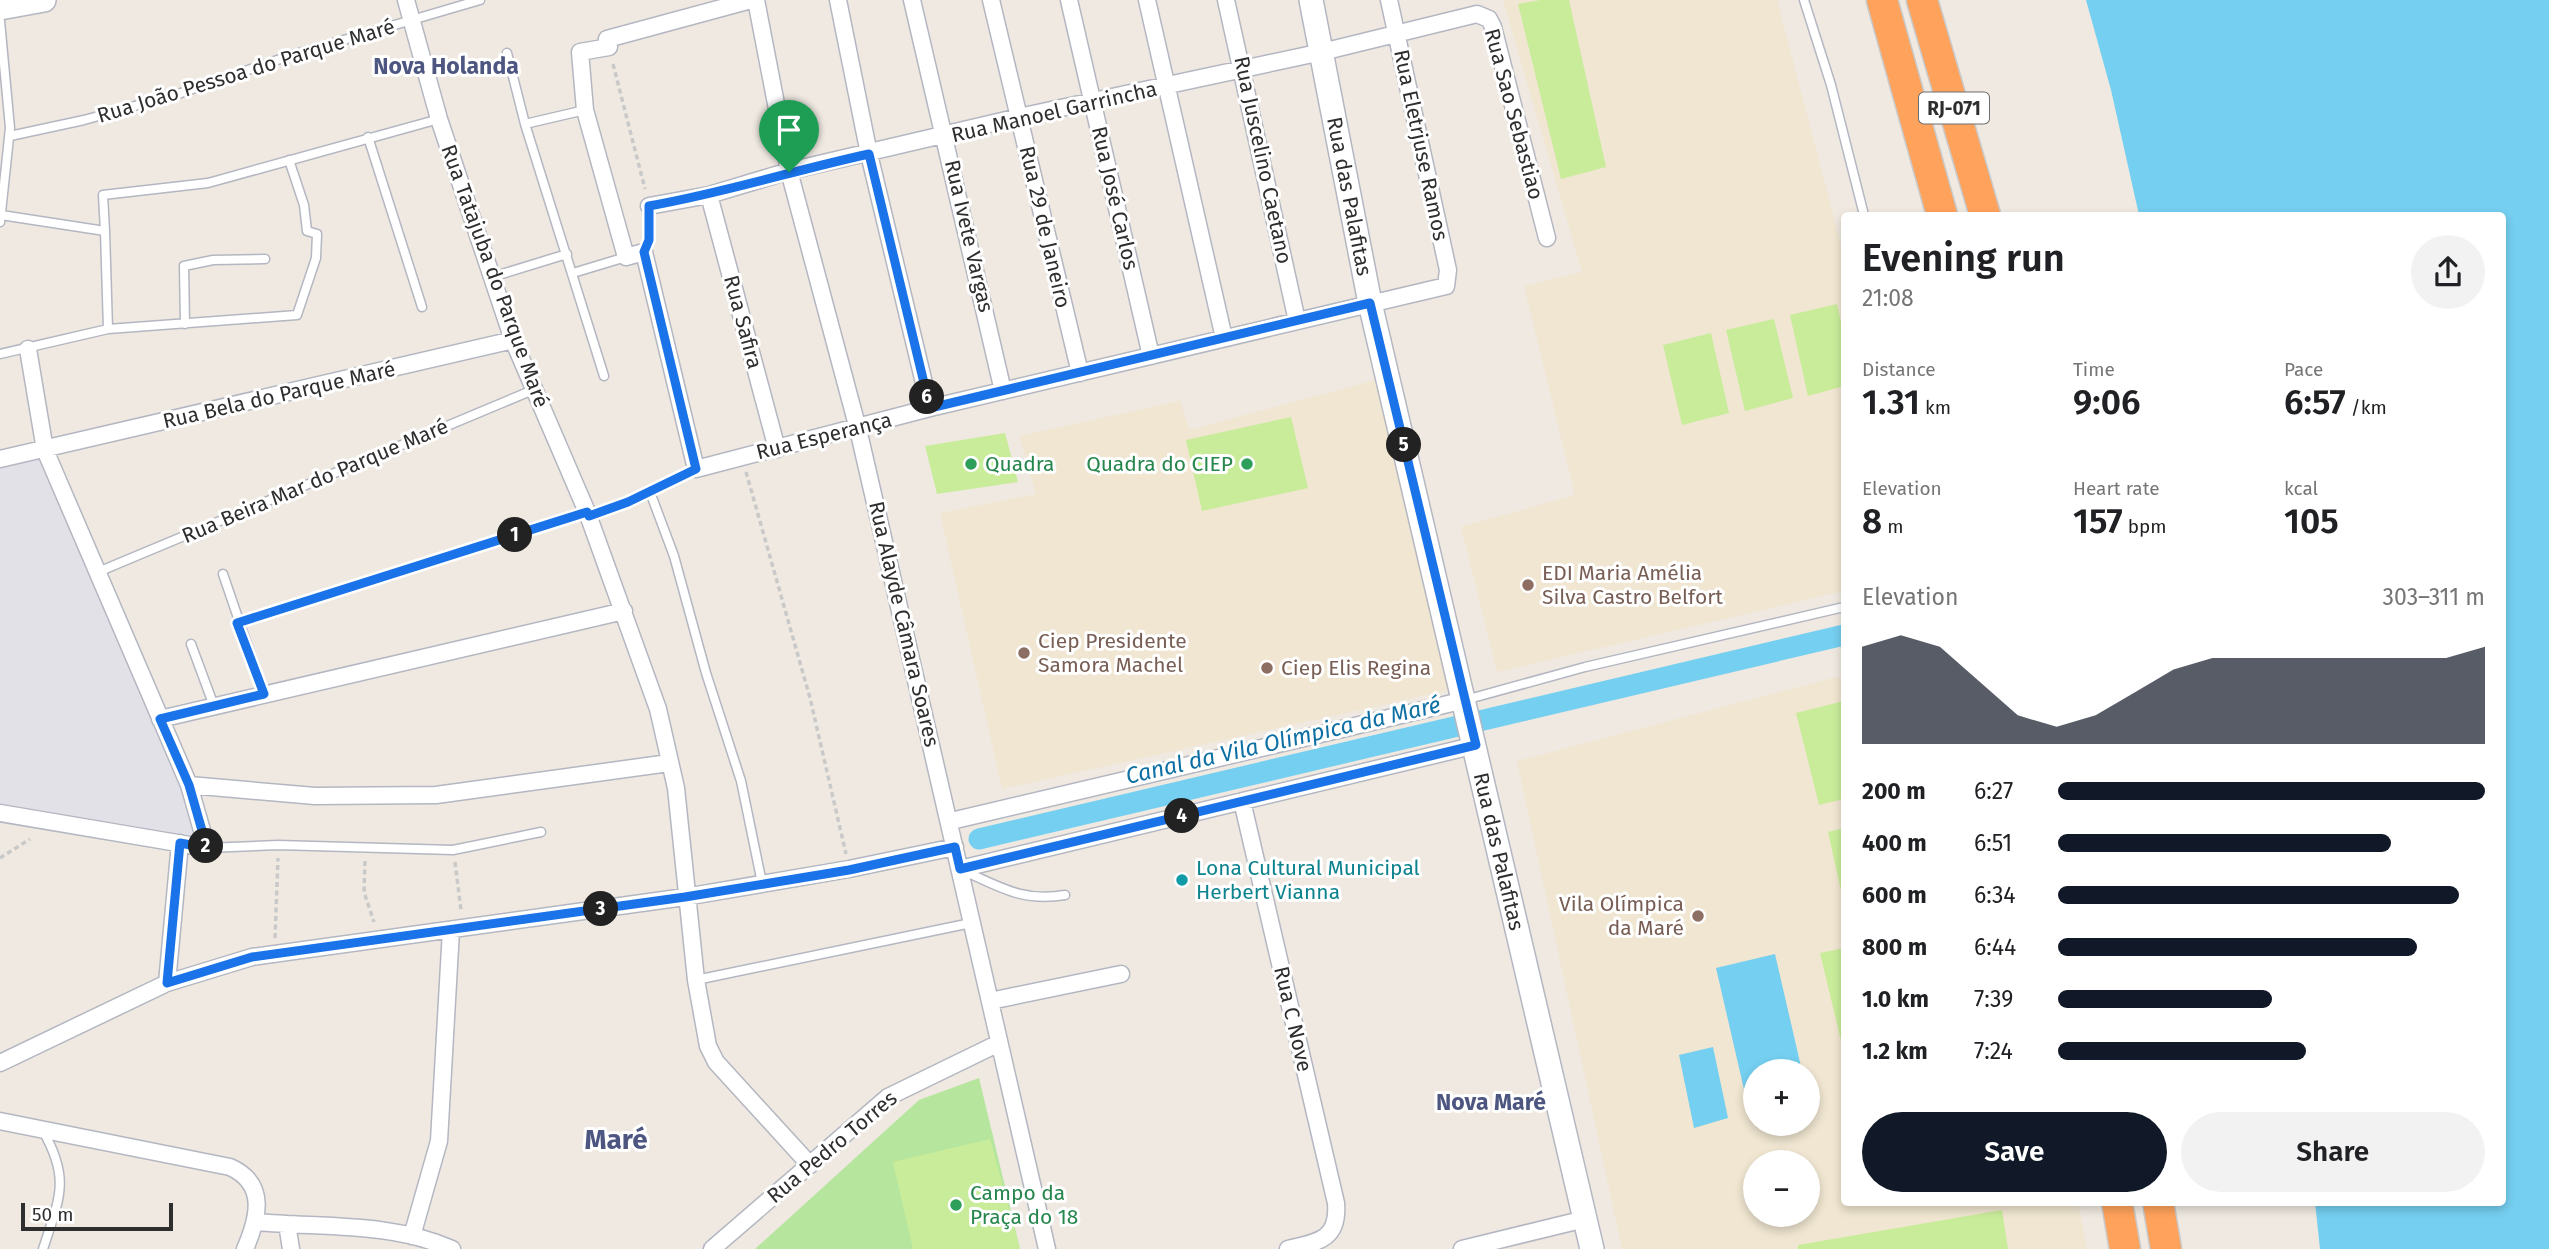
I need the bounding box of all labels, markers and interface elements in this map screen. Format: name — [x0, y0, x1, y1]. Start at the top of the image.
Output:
street label: Rua João Pessoa do Parque Maré — [94, 13, 398, 129]
street label: Rua Sao Sebastiao — [1479, 26, 1549, 202]
street label: Rua Eletrjuse Ramos — [1388, 47, 1454, 243]
district label: Nova Holanda — [373, 52, 519, 80]
street label: Rua Juscelino Caetano — [1228, 54, 1298, 266]
street label: Rua Manoel Garrincha — [949, 76, 1159, 148]
road number: RJ-071 — [1919, 92, 1989, 124]
pin — [759, 100, 819, 172]
icon: arrive — [770, 111, 808, 149]
street label: Rua das Palafitas — [1321, 115, 1377, 278]
street label: Rua José Carlos — [1086, 124, 1144, 273]
street label: Rua Tatajuba do Parque Maré — [435, 141, 555, 411]
street label: Rua 29 de Janeiro — [1014, 143, 1076, 311]
street label: Rua Ivete Vargas — [939, 157, 999, 315]
text: Evening run — [1862, 235, 2065, 281]
button: share — [2411, 235, 2485, 309]
street label: Rua Safira — [718, 272, 768, 372]
text: 21:08 — [1862, 284, 1914, 312]
street label: Rua Bela do Parque Maré — [160, 356, 398, 434]
text: Distance — [1862, 358, 1936, 381]
text: Time — [2073, 358, 2115, 381]
text: Pace — [2284, 358, 2323, 381]
pin: 6 — [909, 380, 944, 414]
text: 1.31 — [1862, 381, 1920, 423]
text: 9:06 — [2073, 381, 2140, 423]
text: 6:57 — [2284, 381, 2346, 423]
text: 6 — [921, 385, 932, 408]
text: km — [1920, 396, 1951, 419]
text: /km — [2346, 396, 2387, 419]
street label: Rua Esperança — [753, 407, 895, 465]
street label: Rua Beira Mar do Parque Maré — [178, 413, 452, 549]
pin: 5 — [1386, 428, 1422, 462]
text: 5 — [1398, 433, 1409, 456]
place label: Quadra — [985, 451, 1055, 477]
place label: Quadra do CIEP — [1086, 451, 1233, 477]
marker: Quadra — [963, 456, 979, 472]
marker: Quadra do CIEP — [1239, 456, 1255, 472]
text: Elevation — [1862, 477, 1942, 500]
text: Heart rate — [2073, 477, 2160, 500]
text: kcal — [2284, 477, 2318, 500]
street label: Rua Alayde Câmara Soares — [863, 499, 945, 750]
text: 8 — [1862, 500, 1882, 542]
text: 157 — [2073, 500, 2123, 542]
text: 105 — [2284, 500, 2339, 542]
text: m — [1882, 515, 1903, 538]
text: bpm — [2123, 515, 2167, 538]
pin: 1 — [498, 518, 532, 552]
text: 1 — [510, 523, 519, 546]
place label: EDI Maria Amélia Silva Castro Belfort — [1542, 560, 1723, 610]
marker: EDI Maria Amélia Silva Castro Belfort — [1520, 577, 1536, 593]
text: Elevation — [1862, 583, 1958, 611]
text: 303–311 m — [2383, 583, 2485, 611]
place label: Ciep Presidente Samora Machel — [1038, 628, 1187, 678]
marker: Ciep Presidente Samora Machel — [1016, 645, 1032, 661]
place label: Ciep Elis Regina — [1281, 655, 1431, 681]
marker: Ciep Elis Regina — [1259, 660, 1275, 676]
water label: Canal da Vila Olímpica da Maré — [1123, 690, 1443, 790]
street label: Rua das Palafitas — [1468, 770, 1530, 933]
text: 200 m — [1862, 777, 1926, 805]
text: 6:27 — [1974, 777, 2013, 805]
pin: 4 — [1164, 798, 1200, 834]
text: 4 — [1176, 804, 1187, 827]
pin: 2 — [188, 828, 224, 864]
text: 400 m — [1862, 829, 1927, 857]
text: 6:51 — [1974, 829, 2012, 857]
text: 2 — [201, 834, 210, 857]
place label: Lona Cultural Municipal Herbert Vianna — [1196, 855, 1420, 905]
marker: Lona Cultural Municipal Herbert Vianna — [1174, 872, 1190, 888]
text: 600 m — [1862, 881, 1927, 909]
text: 6:34 — [1974, 881, 2016, 909]
place label: Vila Olímpica da Maré — [1559, 891, 1684, 941]
pin: 3 — [584, 892, 618, 926]
text: 3 — [596, 897, 605, 920]
marker: Vila Olímpica da Maré — [1690, 908, 1706, 924]
text: 800 m — [1862, 933, 1927, 961]
text: 6:44 — [1974, 933, 2016, 961]
street label: Rua C Nove — [1268, 964, 1318, 1074]
text: 1.0 km — [1862, 985, 1929, 1013]
text: 7:39 — [1974, 985, 2013, 1013]
text: 1.2 km — [1862, 1037, 1928, 1065]
text: 7:24 — [1974, 1037, 2013, 1065]
map controls — [1743, 1059, 1820, 1227]
button: + — [1743, 1059, 1820, 1136]
street label: Rua Pedro Torres — [762, 1085, 902, 1209]
district label: Nova Maré — [1436, 1088, 1546, 1116]
button: Save — [1862, 1112, 2167, 1192]
button: Share — [2181, 1112, 2485, 1192]
district label: Maré — [584, 1123, 648, 1156]
button: − — [1743, 1150, 1820, 1227]
place label: Campo da Praça do 18 — [970, 1180, 1078, 1230]
marker: Campo da Praça do 18 — [948, 1197, 964, 1213]
scale bar — [21, 1200, 173, 1232]
text: 50 m — [32, 1203, 73, 1226]

